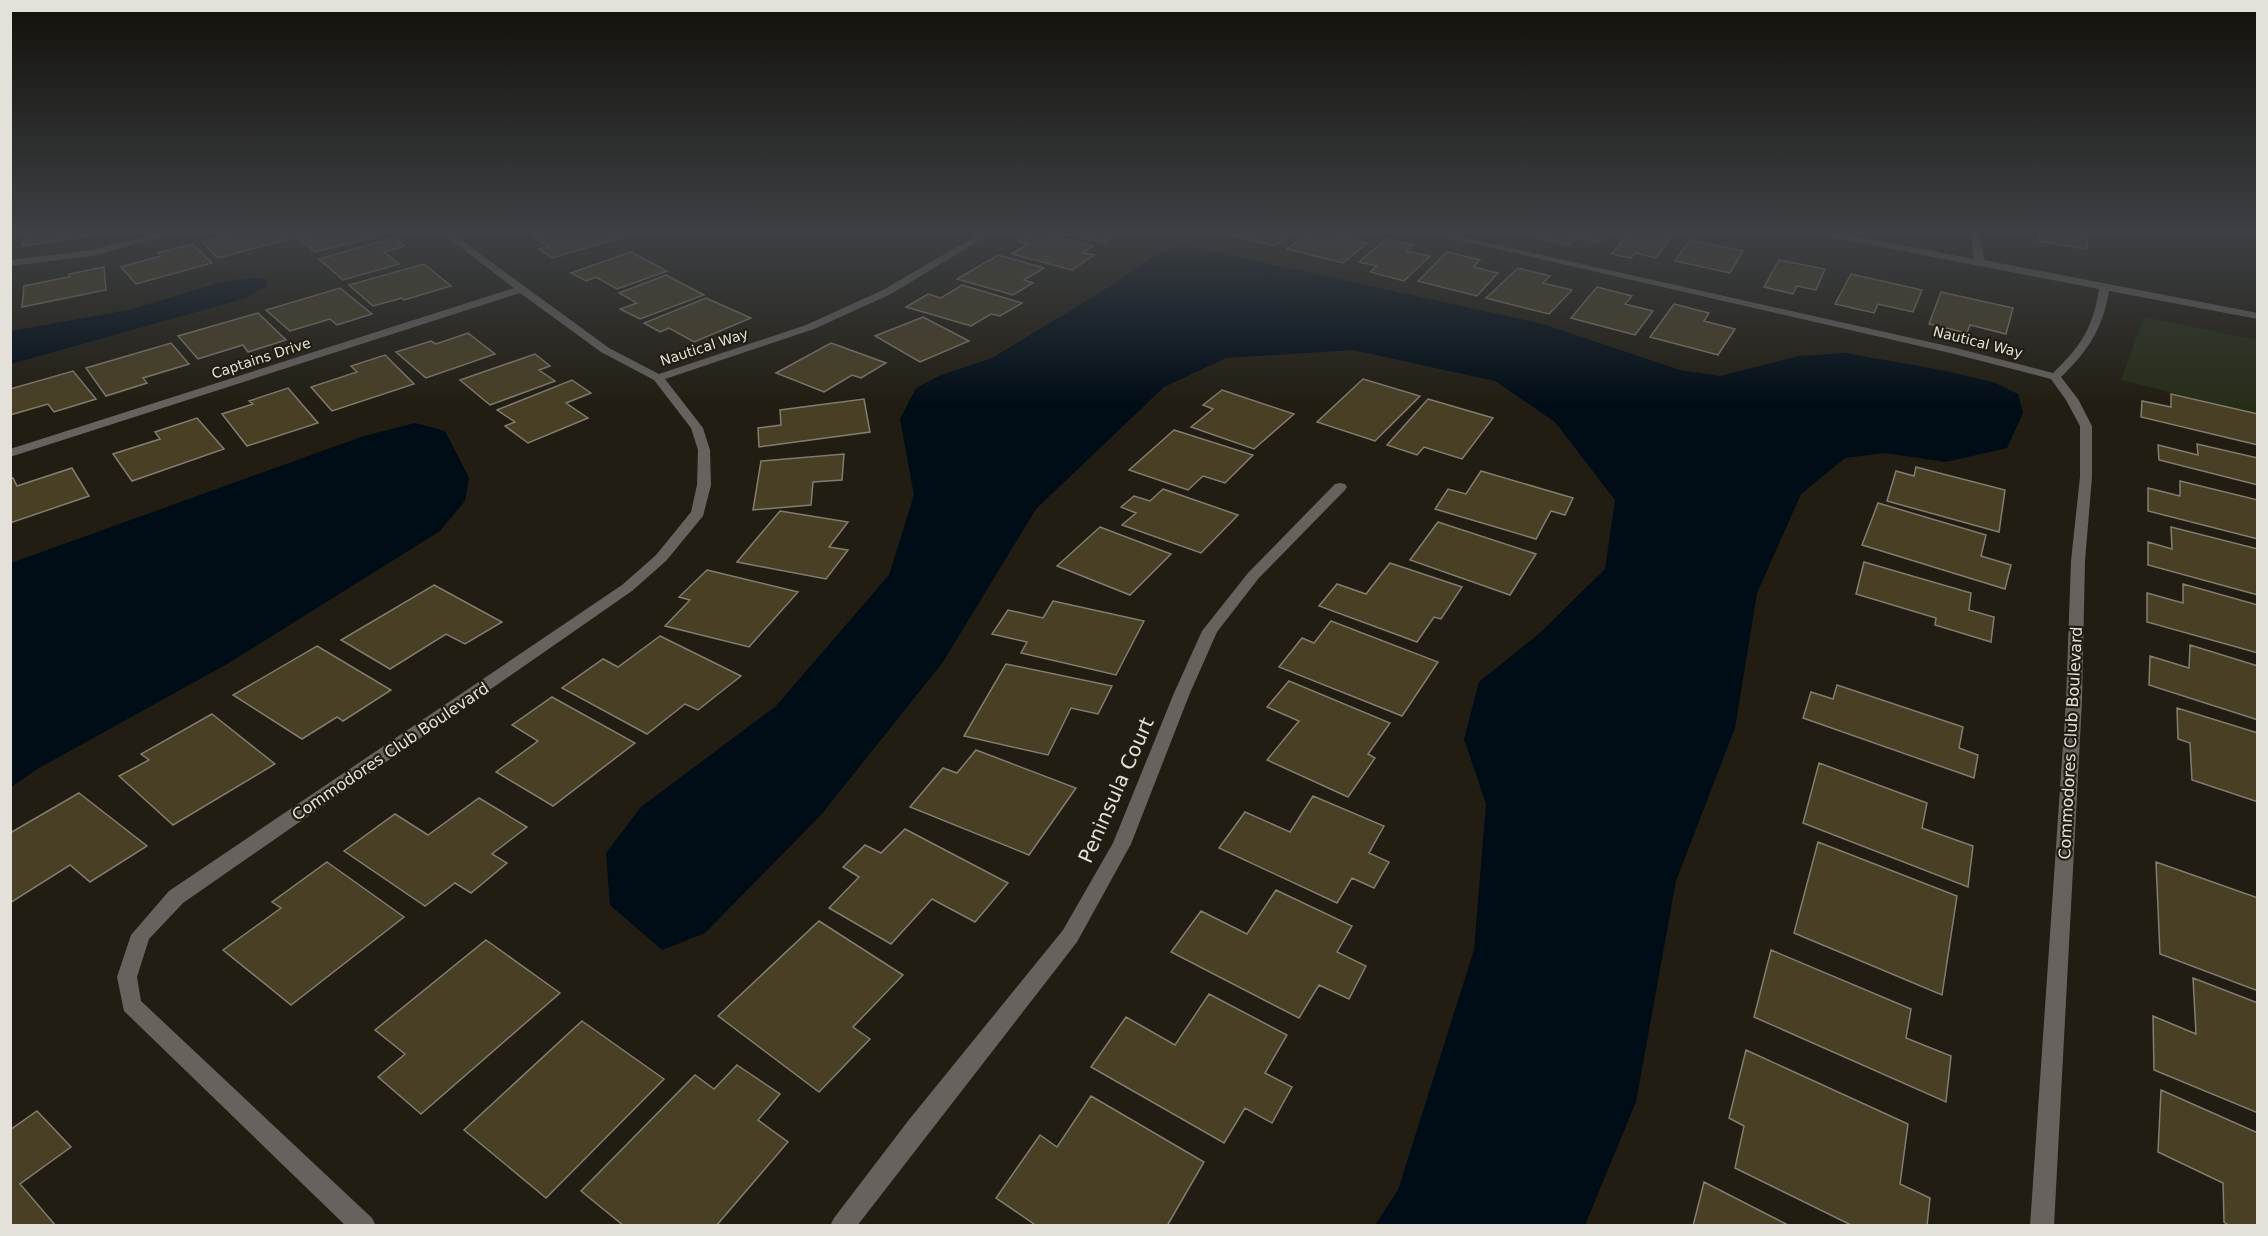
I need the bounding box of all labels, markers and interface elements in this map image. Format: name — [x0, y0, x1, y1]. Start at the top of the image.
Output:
street label: Nautical Way — [1932, 323, 2024, 361]
street label: Nautical Way — [658, 325, 750, 369]
street label: Captains Drive — [209, 334, 313, 382]
street label: Commodores Club Boulevard — [2055, 626, 2086, 860]
street label: Commodores Club Boulevard — [288, 678, 492, 825]
street label: Peninsula Court — [1073, 713, 1159, 866]

